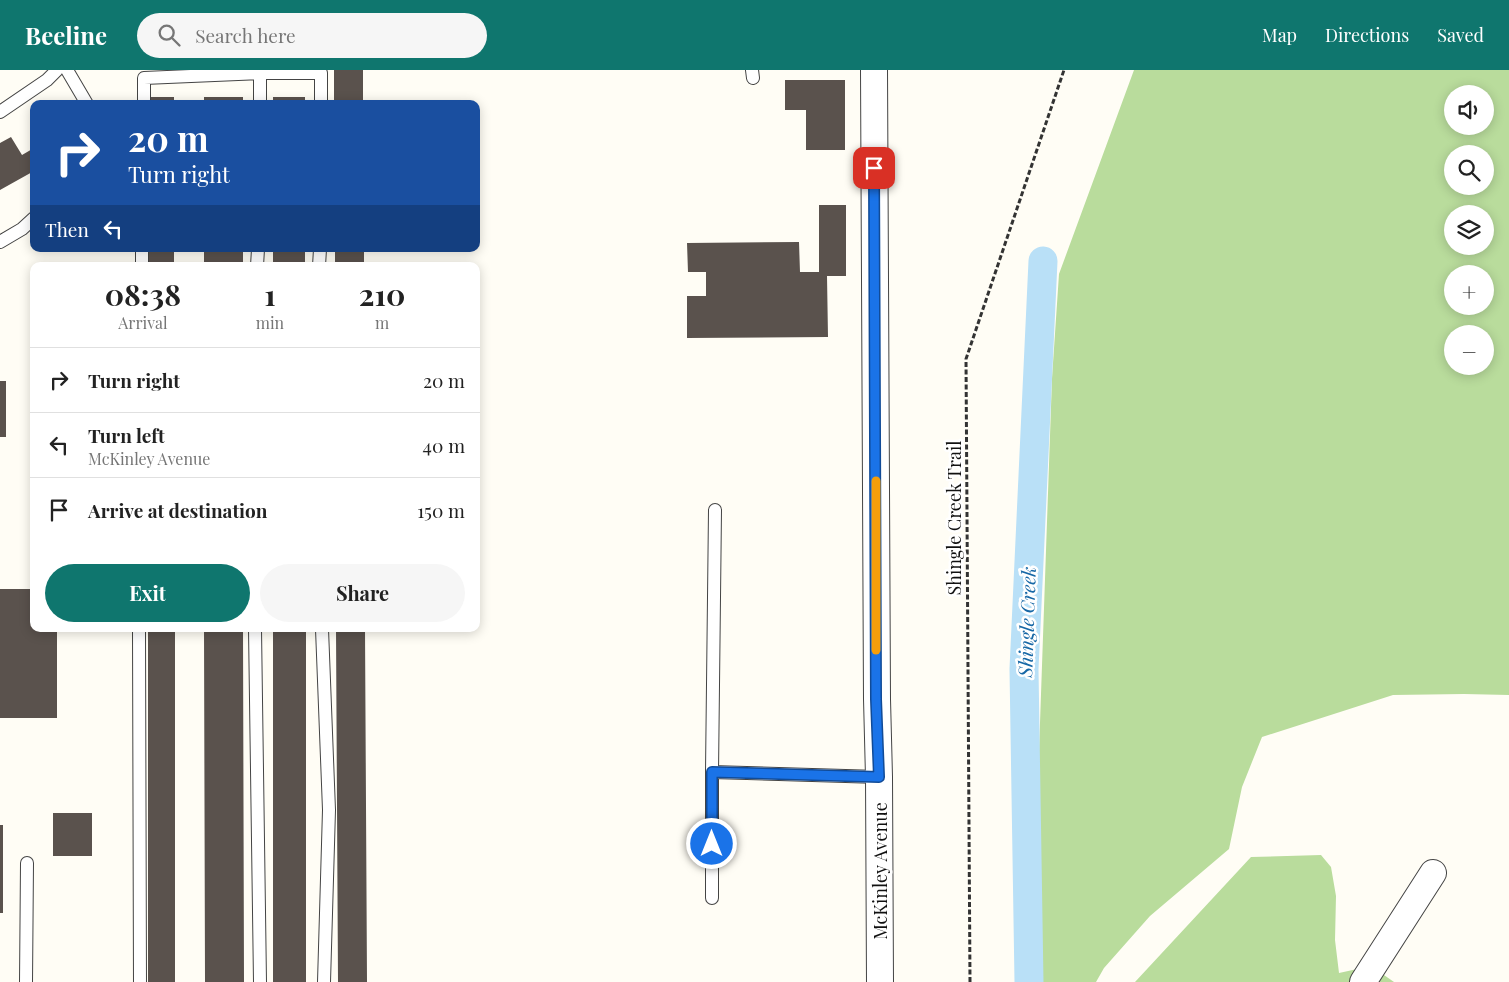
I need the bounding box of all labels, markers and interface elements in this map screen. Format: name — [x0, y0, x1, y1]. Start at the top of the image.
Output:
search box — [137, 13, 487, 58]
text: Beeline — [25, 19, 107, 51]
icon: search — [155, 21, 183, 49]
text: Search here — [195, 22, 296, 48]
text: Map — [1262, 23, 1297, 47]
text: Directions — [1325, 23, 1409, 47]
text: Saved — [1437, 23, 1484, 47]
map controls — [1444, 85, 1494, 375]
button: sound — [1444, 85, 1494, 135]
text: 20 m — [128, 114, 209, 161]
icon: right — [45, 120, 110, 185]
button: search — [1444, 145, 1494, 195]
pin — [853, 147, 895, 189]
icon: arrive — [860, 154, 888, 182]
text: Turn right — [128, 159, 230, 189]
button: layers — [1444, 205, 1494, 255]
icon: left — [99, 215, 127, 243]
text: Then — [45, 216, 89, 242]
button: + — [1444, 265, 1494, 315]
text: 08:38 — [105, 274, 181, 314]
text: 1 — [264, 274, 276, 314]
text: 210 — [359, 274, 405, 314]
text: Arrival — [118, 312, 167, 333]
text: min — [256, 312, 284, 333]
text: m — [375, 312, 389, 333]
button: − — [1444, 325, 1494, 375]
icon: right — [45, 366, 73, 394]
text: Turn right — [88, 367, 180, 393]
text: 20 m — [423, 367, 465, 393]
text: Turn left — [88, 422, 165, 448]
icon: left — [45, 431, 73, 459]
text: 40 m — [423, 432, 465, 458]
street label: Shingle Creek Trail — [942, 441, 966, 595]
text: McKinley Avenue — [88, 448, 210, 469]
icon: arrive — [45, 496, 73, 524]
text: Arrive at destination — [88, 497, 268, 523]
text: 150 m — [417, 497, 465, 523]
button: Exit — [45, 564, 250, 622]
button: Share — [260, 564, 465, 622]
water label: Shingle Creek — [1011, 566, 1041, 679]
street label: McKinley Avenue — [868, 802, 892, 940]
position arrow — [685, 817, 737, 869]

